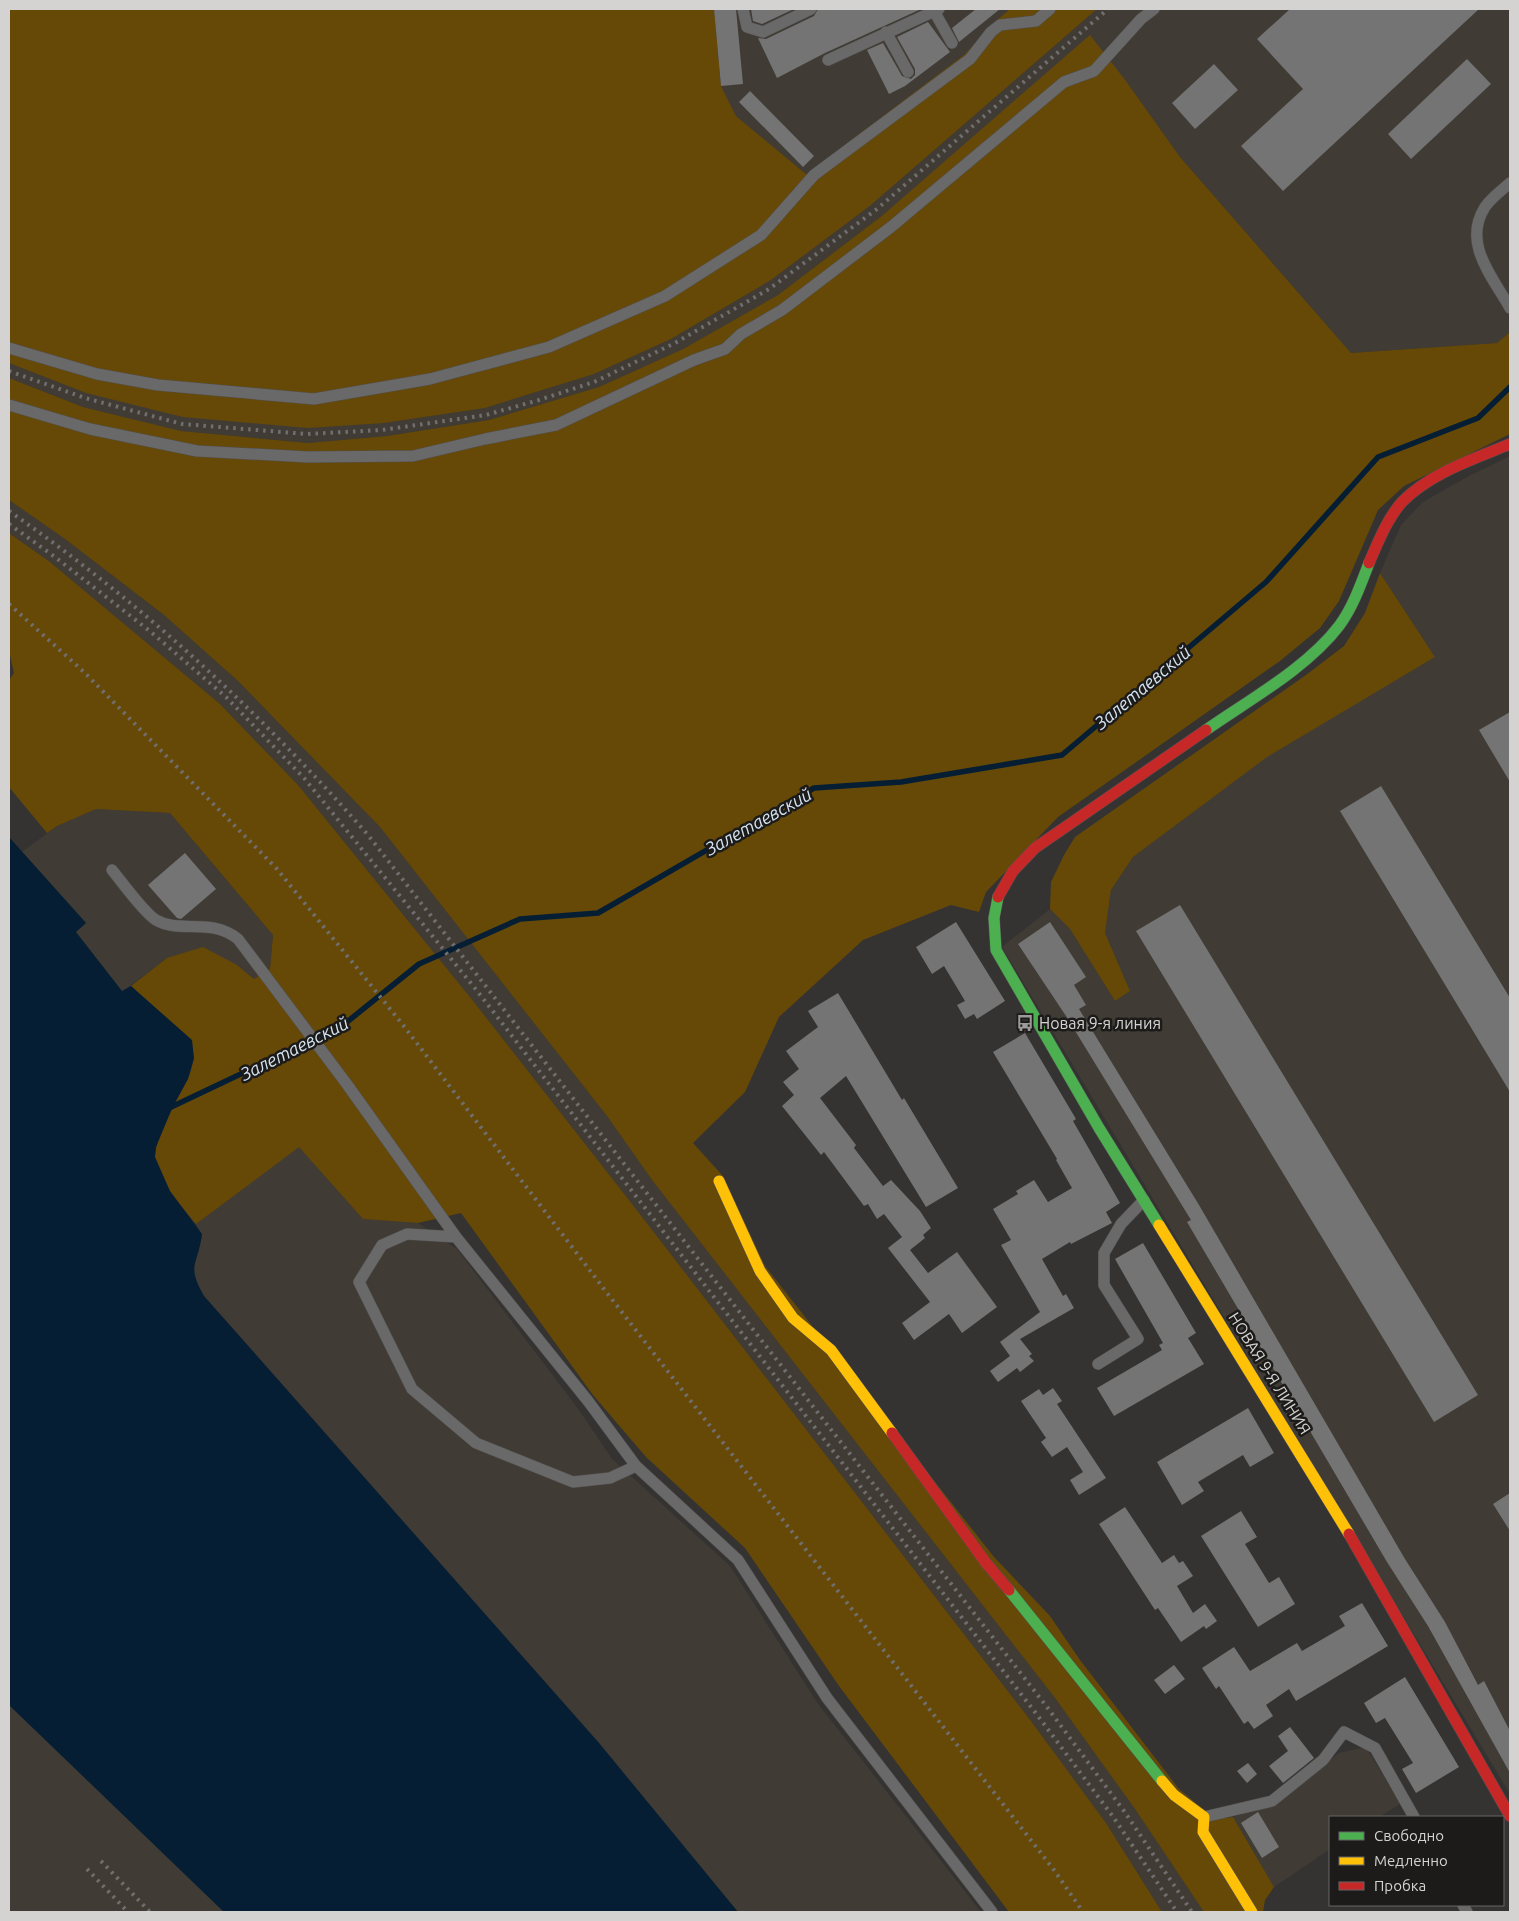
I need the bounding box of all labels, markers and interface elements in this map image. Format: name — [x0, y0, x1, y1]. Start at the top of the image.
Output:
water label: Залетаевский — [1089, 641, 1194, 733]
water label: Залетаевский — [700, 783, 815, 859]
water label: Залетаевский — [236, 1012, 352, 1084]
bus stop icon: Новая 9-я линия — [1015, 1013, 1035, 1033]
place label: Новая 9-я линия — [1039, 1014, 1161, 1032]
street label: НОВАЯ 9-Я ЛИНИЯ — [1225, 1309, 1315, 1437]
legend — [1329, 1816, 1504, 1906]
text: Свободно — [1374, 1827, 1444, 1844]
text: Медленно — [1374, 1852, 1448, 1869]
text: Пробка — [1374, 1877, 1426, 1894]

